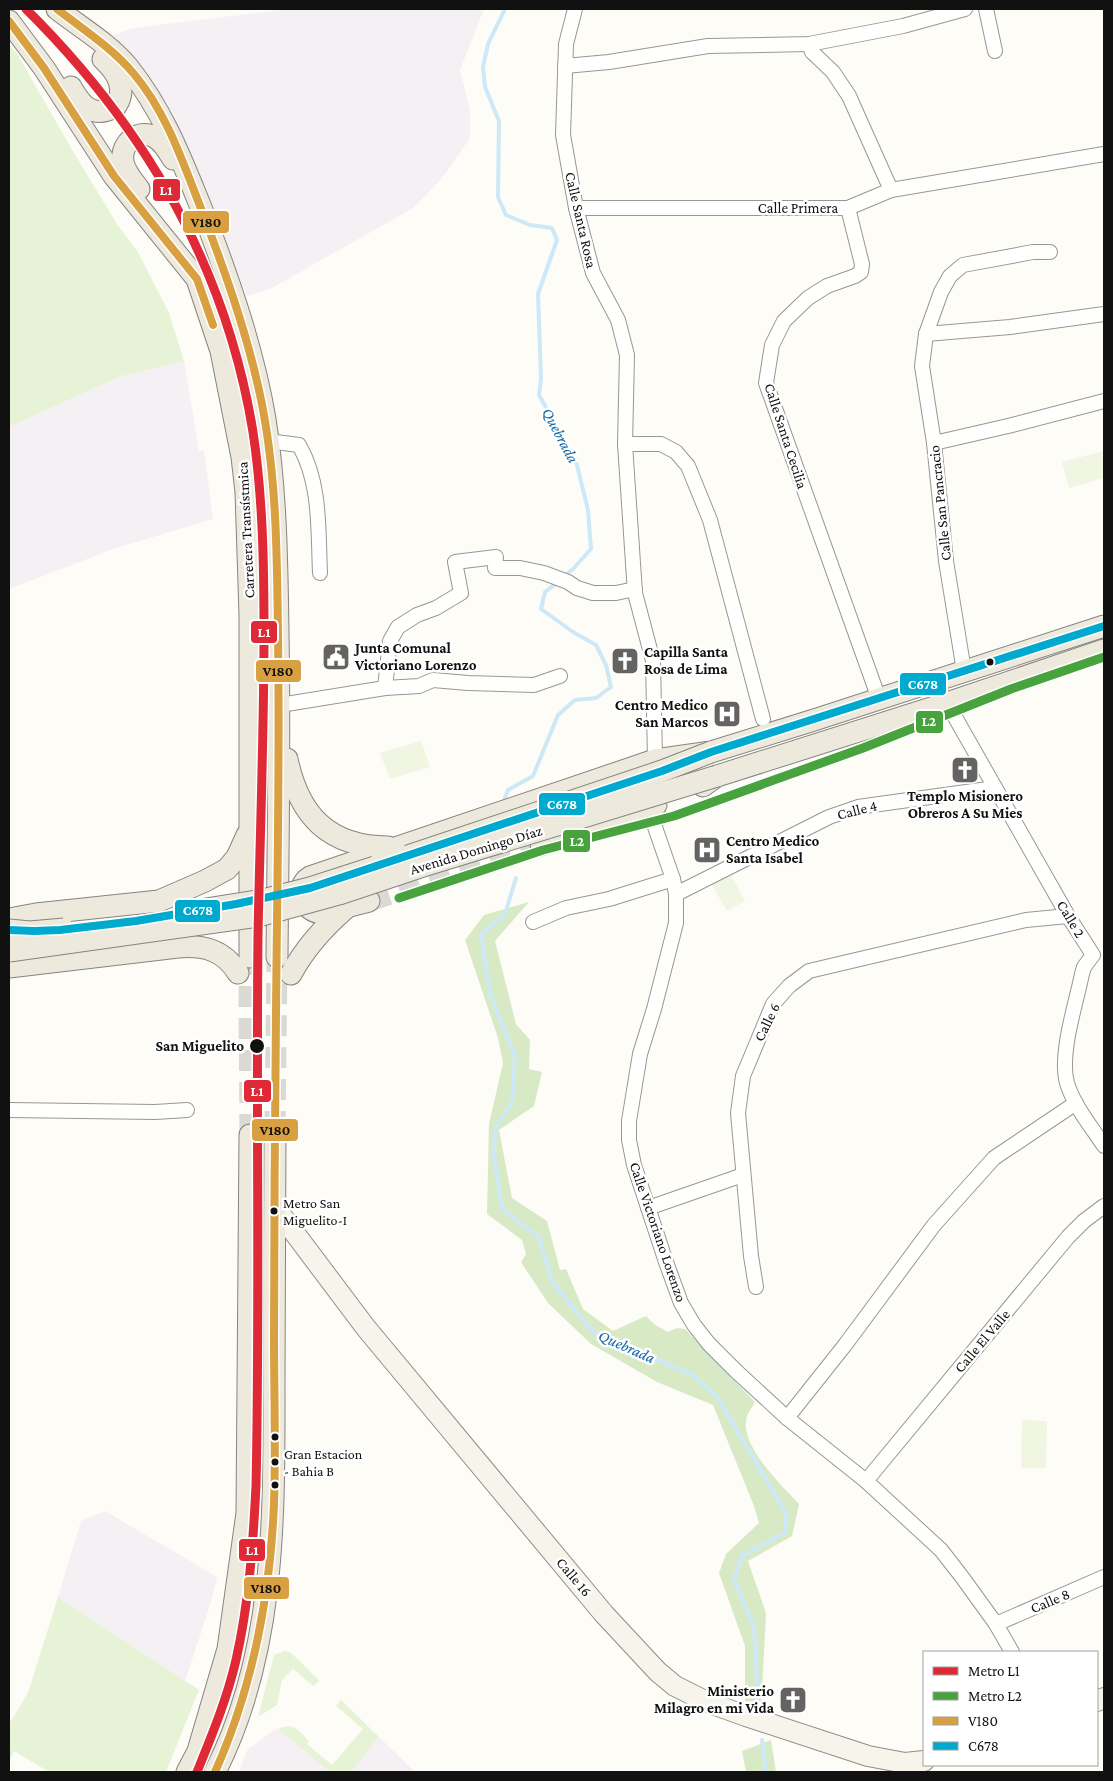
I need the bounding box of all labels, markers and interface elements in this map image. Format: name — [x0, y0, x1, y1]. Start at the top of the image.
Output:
street label: Calle Santa Rosa — [562, 170, 600, 270]
line badge: L1 — [152, 178, 181, 202]
text: L1 — [160, 182, 172, 198]
street label: Calle Primera — [758, 200, 838, 216]
line badge: V180 — [182, 210, 230, 234]
text: V180 — [190, 214, 221, 230]
street label: Calle Santa Cecilia — [761, 381, 811, 491]
water label: Quebrada — [539, 405, 582, 466]
street label: Calle San Pancracio — [926, 445, 954, 561]
street label: Carretera Transístmica — [234, 461, 258, 599]
line badge: L1 — [250, 620, 278, 644]
text: L1 — [258, 624, 270, 640]
place label: Junta Comunal Victoriano Lorenzo — [353, 640, 477, 673]
public building icon: Junta Comunal Victoriano Lorenzo — [321, 642, 351, 672]
place label: Capilla Santa Rosa de Lima — [644, 644, 729, 677]
church icon: Capilla Santa Rosa de Lima — [610, 646, 640, 676]
unlabelled marker — [985, 657, 995, 667]
line badge: V180 — [255, 659, 302, 683]
text: V180 — [262, 663, 293, 679]
line badge: C678 — [899, 672, 947, 696]
text: C678 — [908, 676, 938, 692]
place label: Centro Medico San Marcos — [615, 697, 708, 730]
hospital icon: Centro Medico San Marcos — [712, 699, 742, 729]
line badge: L2 — [915, 710, 944, 734]
text: L2 — [922, 713, 936, 729]
church icon: Templo Misionero Obreros A Su Mies — [950, 755, 980, 785]
place label: Templo Misionero Obreros A Su Mies — [907, 788, 1023, 821]
line badge: C678 — [538, 792, 586, 816]
text: C678 — [547, 796, 577, 812]
street label: Calle 4 — [835, 797, 879, 823]
street label: Avenida Domingo Díaz — [408, 822, 544, 879]
line badge: L2 — [562, 829, 591, 853]
text: L2 — [570, 833, 584, 849]
place label: Centro Medico Santa Isabel — [726, 833, 820, 866]
hospital icon: Centro Medico Santa Isabel — [692, 835, 722, 865]
street label: Calle 2 — [1054, 898, 1088, 940]
line badge: C678 — [174, 899, 221, 923]
text: C678 — [183, 902, 213, 918]
street label: Calle 6 — [751, 1000, 783, 1044]
marker: San Miguelito — [248, 1037, 266, 1055]
place label: San Miguelito — [155, 1038, 244, 1054]
line badge: L1 — [243, 1079, 272, 1103]
text: L1 — [251, 1083, 263, 1099]
line badge: V180 — [251, 1118, 299, 1142]
text: V180 — [259, 1122, 290, 1138]
street label: Calle Victoriano Lorenzo — [627, 1160, 689, 1304]
place label: Metro San Miguelito-I — [283, 1195, 347, 1228]
marker: Metro San Miguelito-I — [269, 1206, 279, 1216]
street label: Calle El Valle — [951, 1306, 1013, 1376]
water label: Quebrada — [596, 1327, 658, 1367]
unlabelled marker — [270, 1432, 280, 1442]
place label: Gran Estacion - Bahia B — [284, 1446, 363, 1479]
marker: Gran Estacion - Bahia B — [270, 1457, 280, 1467]
unlabelled marker — [270, 1480, 280, 1490]
line badge: L1 — [238, 1538, 266, 1562]
text: L1 — [246, 1542, 258, 1558]
street label: Calle 16 — [553, 1554, 595, 1600]
line badge: V180 — [243, 1576, 290, 1600]
text: V180 — [250, 1580, 281, 1596]
street label: Calle 8 — [1028, 1586, 1072, 1616]
legend — [923, 1651, 1098, 1766]
text: Metro L1 — [968, 1663, 1020, 1679]
place label: Ministerio Milagro en mi Vida — [654, 1683, 775, 1716]
church icon: Ministerio Milagro en mi Vida — [778, 1685, 808, 1715]
text: Metro L2 — [968, 1688, 1022, 1704]
text: V180 — [968, 1713, 998, 1729]
text: C678 — [968, 1738, 999, 1754]

